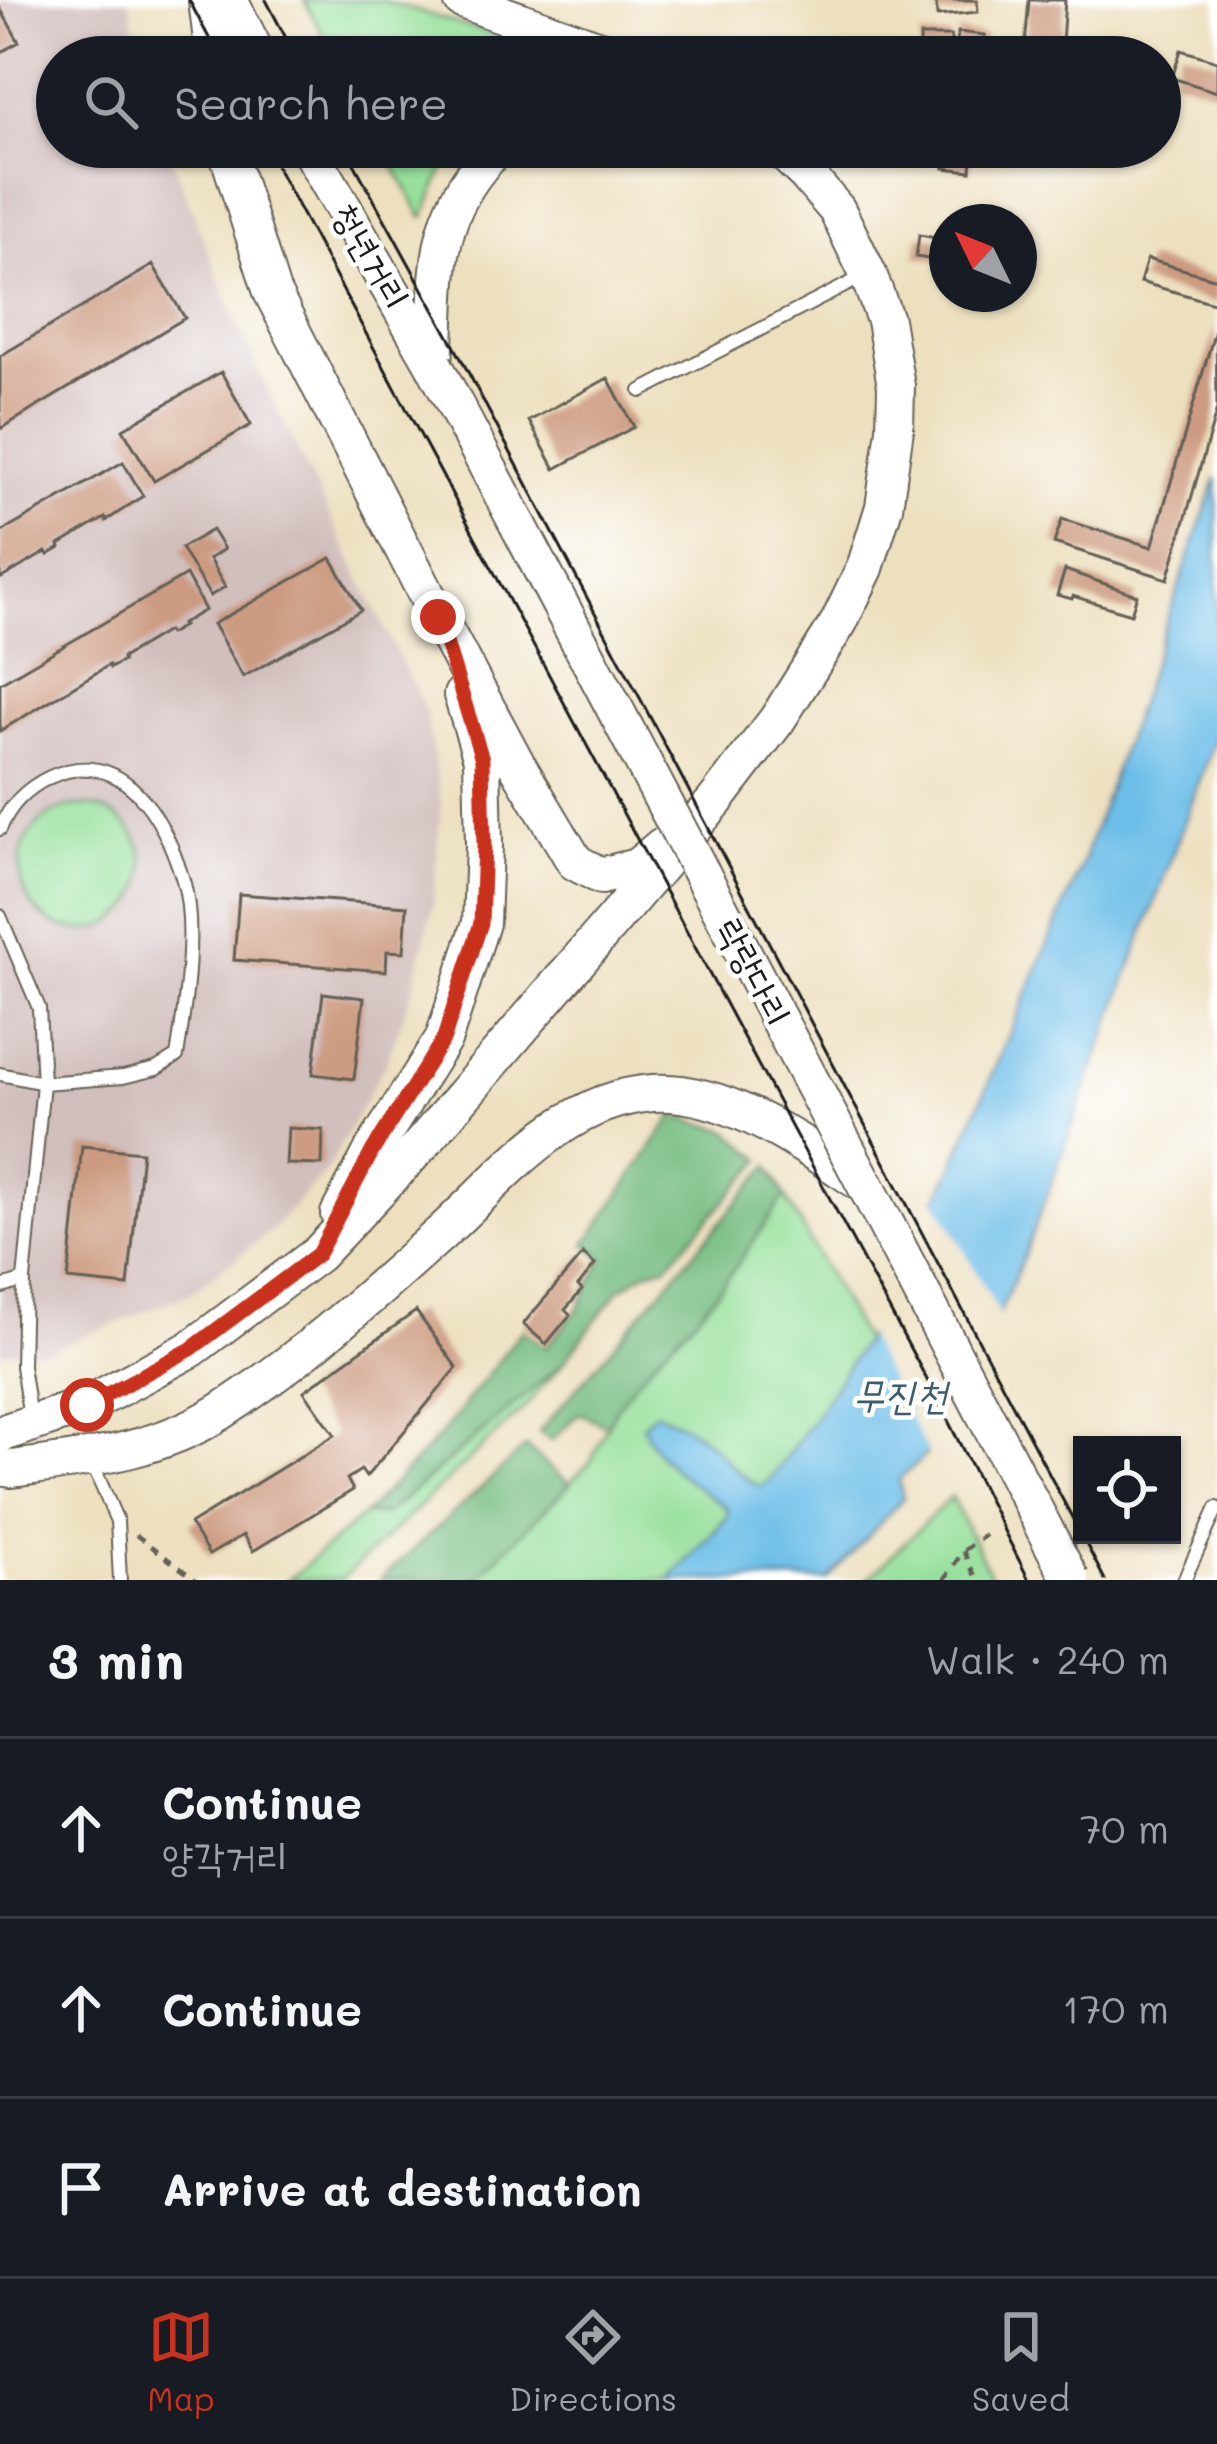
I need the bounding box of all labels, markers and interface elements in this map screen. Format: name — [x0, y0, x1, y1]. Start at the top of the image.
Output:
search box — [36, 36, 1181, 168]
icon: search — [78, 69, 144, 135]
text: Search here — [174, 73, 448, 131]
street label: 청년거리 — [323, 193, 422, 317]
north arrow — [929, 204, 1037, 312]
route end — [411, 590, 465, 644]
street label: 락랑다리 — [707, 909, 803, 1033]
water label: 무진천 — [853, 1368, 951, 1419]
route start — [60, 1378, 114, 1432]
map controls — [1073, 1436, 1181, 1544]
button: locate — [1073, 1436, 1181, 1544]
text: 3 min — [48, 1625, 184, 1692]
text: Walk · 240 m — [926, 1633, 1169, 1684]
text: Continue — [162, 1772, 362, 1830]
icon: ahead — [48, 1795, 114, 1861]
text: 70 m — [1080, 1802, 1169, 1853]
text: 양각거리 — [162, 1830, 288, 1881]
icon: ahead — [48, 1975, 114, 2041]
text: Continue — [162, 1979, 362, 2037]
text: 170 m — [1062, 1982, 1169, 2033]
icon: arrive — [48, 2155, 114, 2221]
text: Arrive at destination — [162, 2159, 642, 2217]
tab: Map — [147, 2304, 215, 2419]
tab: Directions — [509, 2304, 677, 2419]
tab: Saved — [972, 2304, 1070, 2419]

